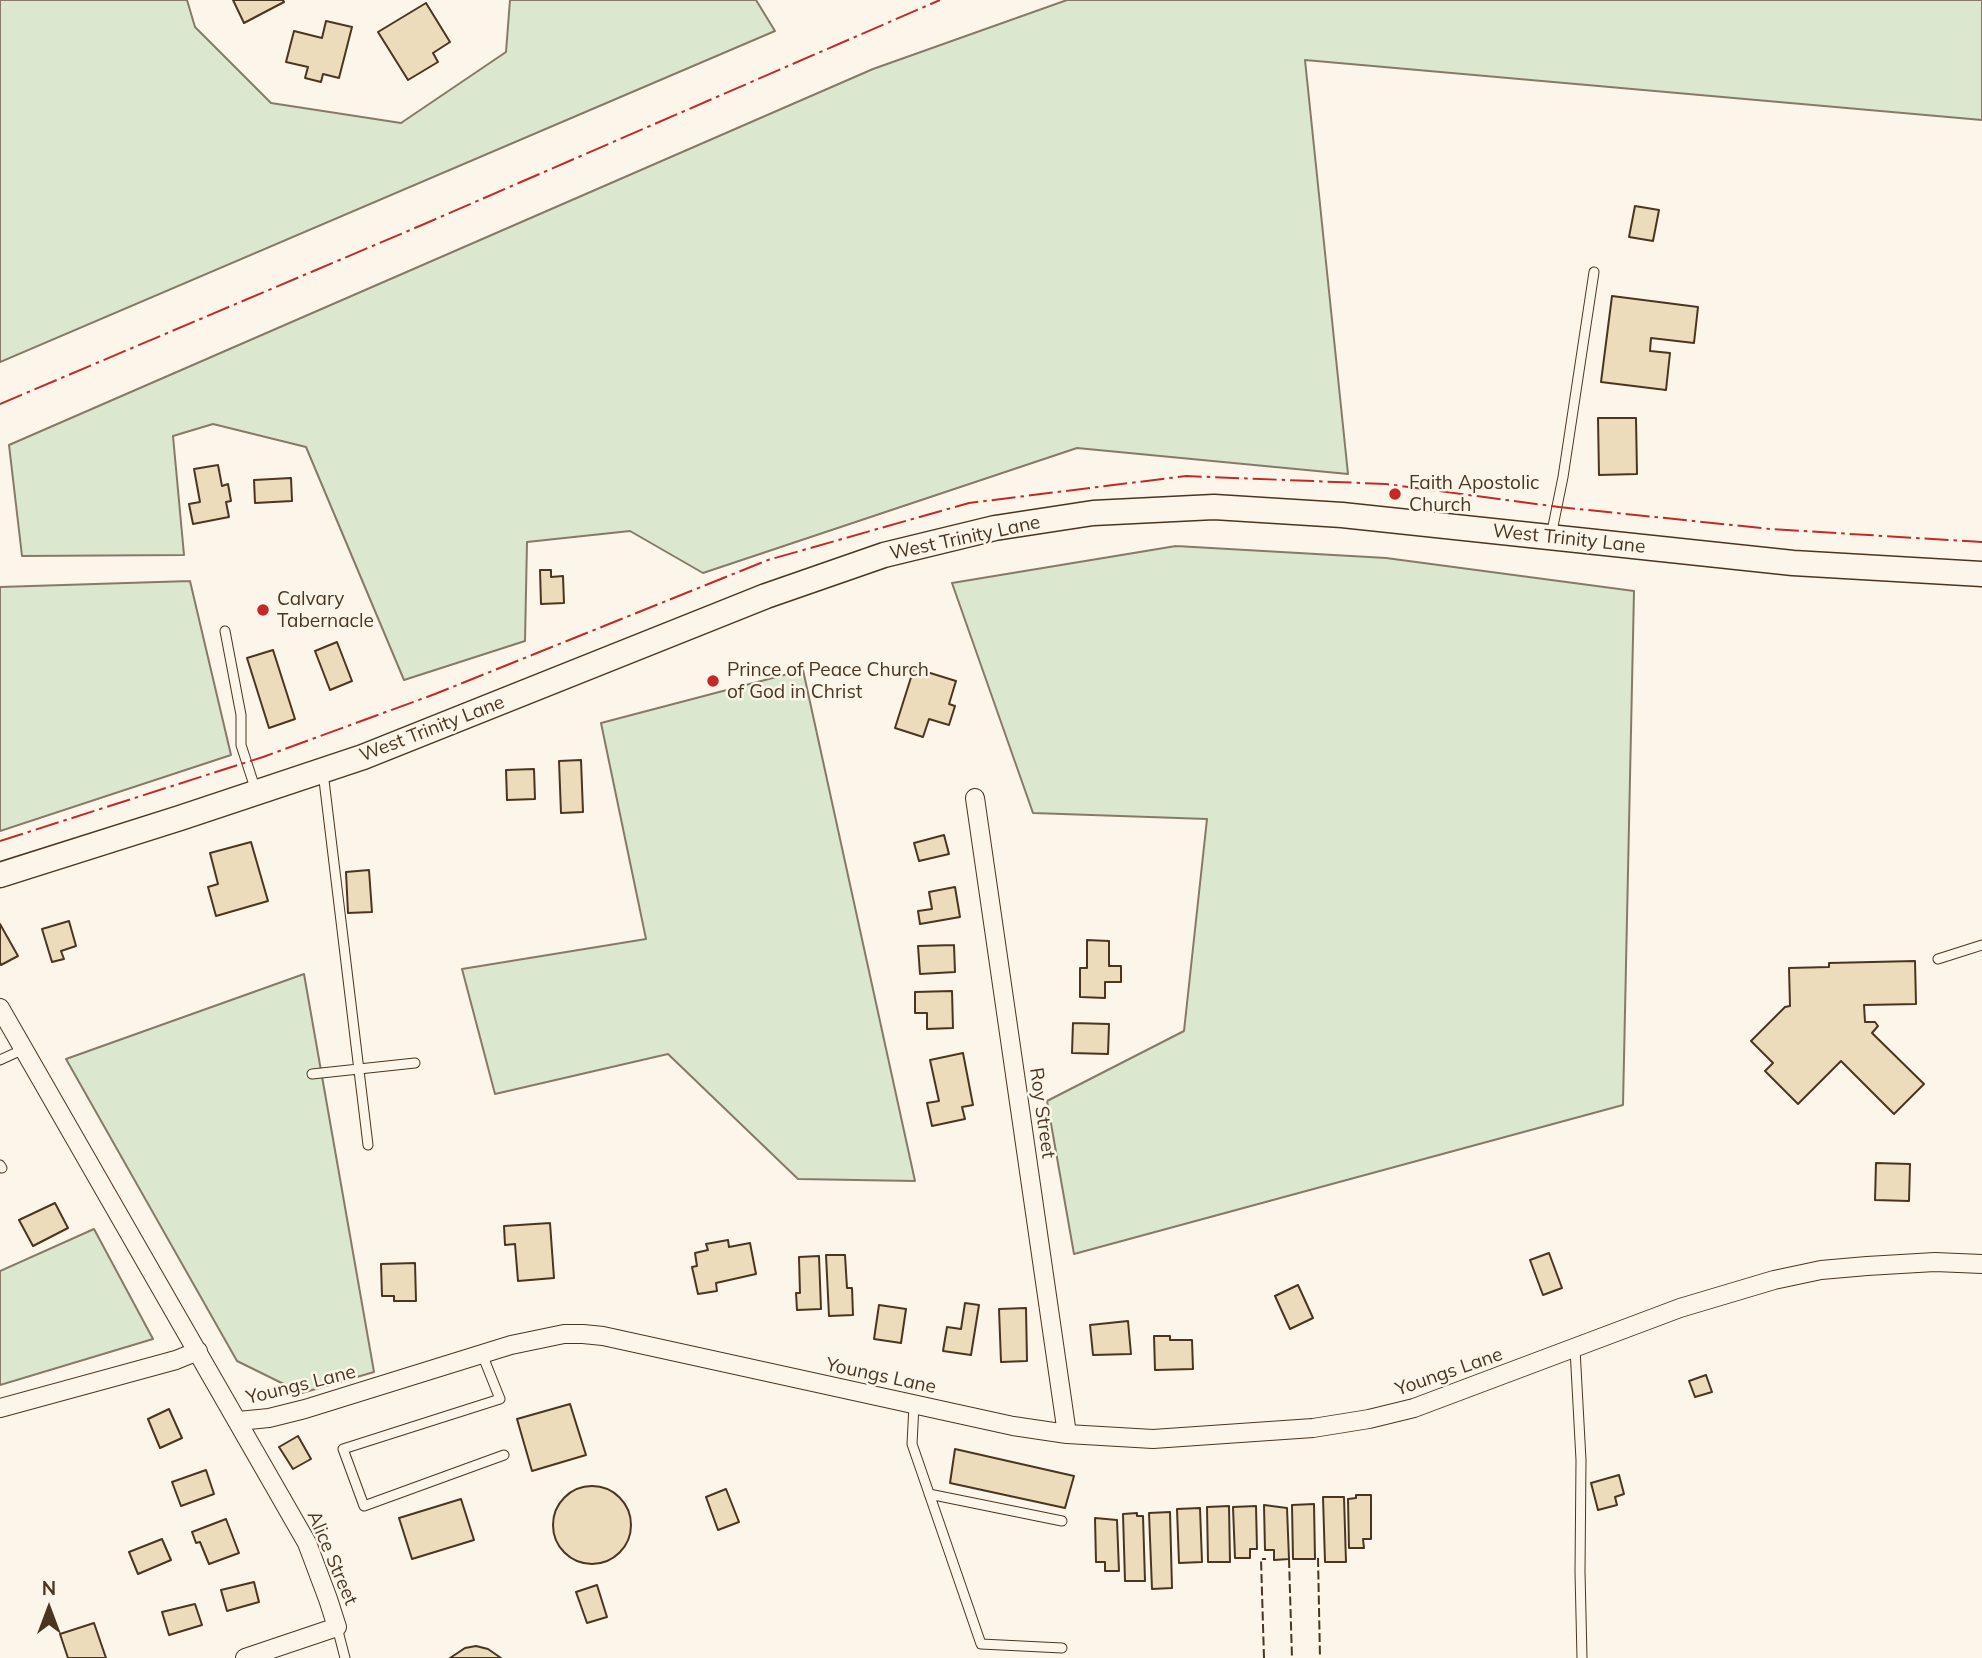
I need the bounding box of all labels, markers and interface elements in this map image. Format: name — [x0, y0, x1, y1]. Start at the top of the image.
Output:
place label: Faith Apostolic Church — [1409, 472, 1539, 516]
marker: Faith Apostolic Church — [1387, 486, 1403, 502]
street label: West Trinity Lane — [888, 511, 1042, 565]
street label: West Trinity Lane — [1492, 520, 1646, 558]
place label: Calvary Tabernacle — [277, 588, 374, 632]
marker: Calvary Tabernacle — [255, 602, 271, 618]
place label: Prince of Peace Church of God in Christ — [727, 659, 929, 703]
marker: Prince of Peace Church of God in Christ — [705, 673, 721, 689]
street label: West Trinity Lane — [356, 691, 508, 767]
street label: Roy Street — [1024, 1066, 1060, 1160]
street label: Youngs Lane — [1392, 1343, 1506, 1401]
street label: Youngs Lane — [824, 1353, 938, 1399]
street label: Youngs Lane — [244, 1360, 358, 1410]
street label: Alice Street — [302, 1507, 362, 1609]
north arrow — [14, 1574, 84, 1644]
text: N — [42, 1576, 56, 1600]

